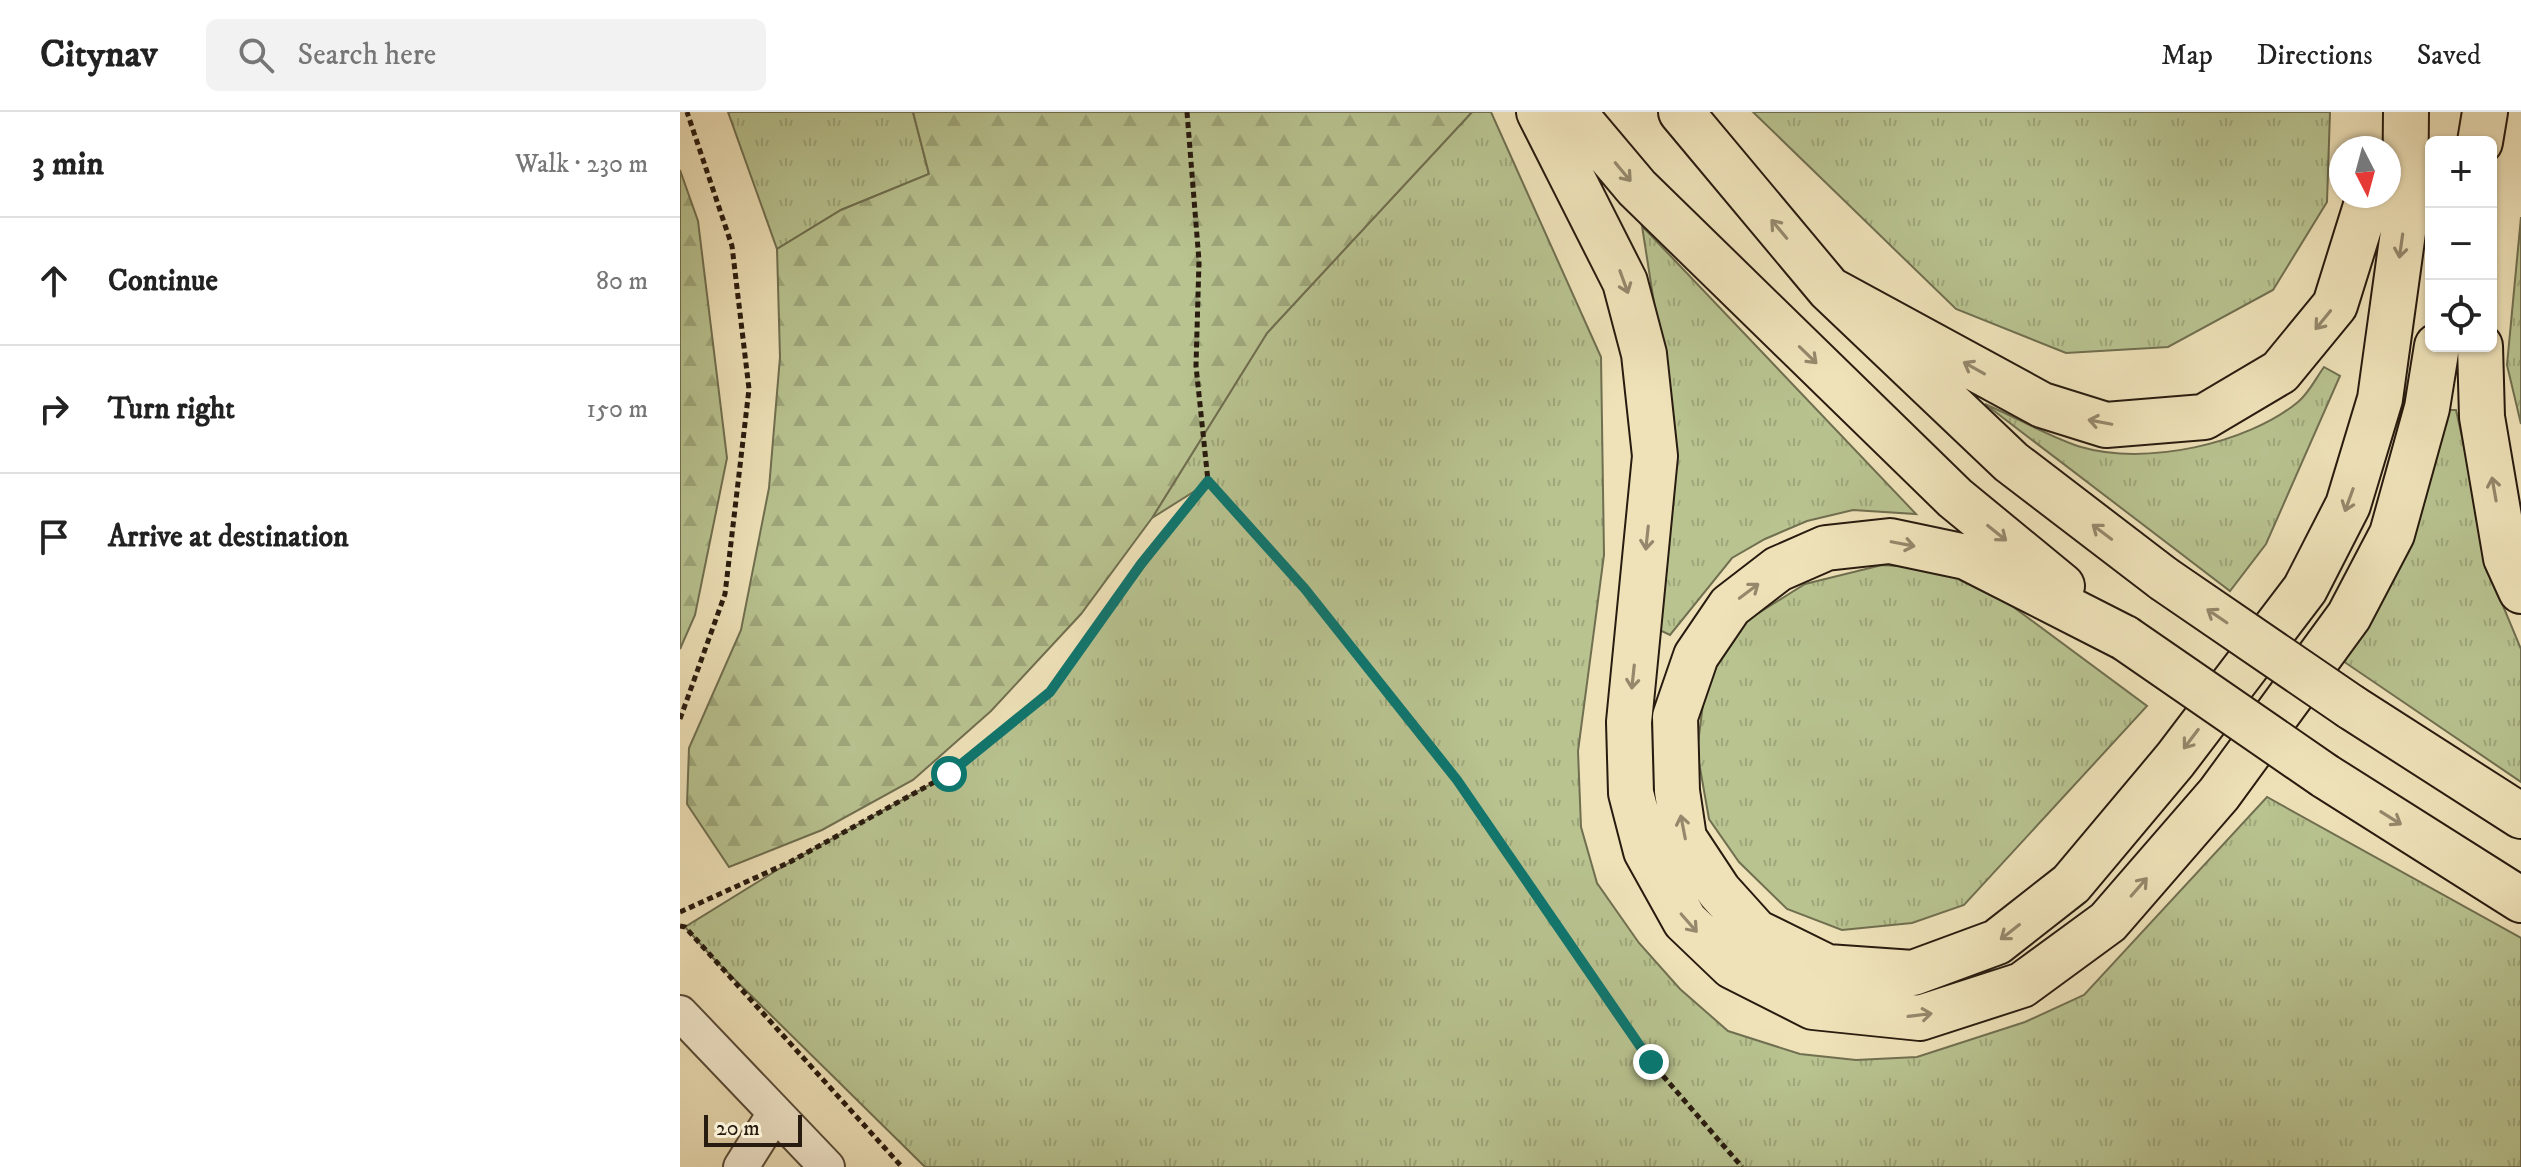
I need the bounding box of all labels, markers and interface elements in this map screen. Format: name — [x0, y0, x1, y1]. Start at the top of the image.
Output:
search box — [206, 19, 766, 91]
text: Citynav — [40, 31, 158, 79]
icon: search — [234, 33, 278, 77]
text: Search here — [298, 37, 436, 74]
text: Map — [2161, 38, 2213, 73]
text: Directions — [2257, 38, 2373, 73]
text: Saved — [2417, 38, 2481, 73]
north arrow — [2329, 136, 2401, 208]
map controls — [2425, 136, 2497, 352]
button: + — [2425, 136, 2497, 208]
text: 3 min — [32, 143, 104, 185]
text: Walk · 230 m — [515, 148, 648, 181]
one-way arrow — [1614, 161, 1632, 181]
button: − — [2425, 208, 2497, 280]
one-way arrow — [1770, 219, 1788, 240]
one-way arrow — [2393, 233, 2408, 258]
icon: ahead — [32, 259, 76, 303]
text: Continue — [108, 263, 218, 300]
text: 80 m — [596, 265, 648, 298]
one-way arrow — [1618, 269, 1632, 294]
button: locate — [2425, 280, 2497, 352]
one-way arrow — [2314, 309, 2331, 330]
one-way arrow — [1798, 345, 1818, 364]
one-way arrow — [1962, 360, 1986, 375]
icon: right — [32, 387, 76, 431]
text: Turn right — [108, 391, 235, 428]
text: 150 m — [587, 393, 648, 426]
one-way arrow — [2088, 414, 2114, 429]
one-way arrow — [2486, 477, 2501, 503]
one-way arrow — [2341, 487, 2356, 512]
icon: arrive — [32, 515, 76, 559]
text: Arrive at destination — [108, 519, 349, 556]
one-way arrow — [2091, 523, 2113, 540]
one-way arrow — [1639, 524, 1654, 551]
one-way arrow — [1986, 524, 2007, 541]
one-way arrow — [1890, 537, 1915, 552]
one-way arrow — [1737, 583, 1759, 600]
one-way arrow — [2207, 607, 2229, 624]
one-way arrow — [1625, 663, 1640, 690]
one-way arrow — [2183, 728, 2200, 749]
route start — [931, 756, 967, 792]
one-way arrow — [2379, 810, 2402, 826]
one-way arrow — [1675, 815, 1690, 841]
one-way arrow — [2129, 878, 2147, 898]
one-way arrow — [1680, 912, 1698, 932]
one-way arrow — [2000, 923, 2021, 941]
one-way arrow — [1906, 1008, 1933, 1023]
route end — [1633, 1044, 1669, 1080]
scale bar — [704, 1111, 802, 1147]
text: 20 m — [716, 1115, 760, 1142]

